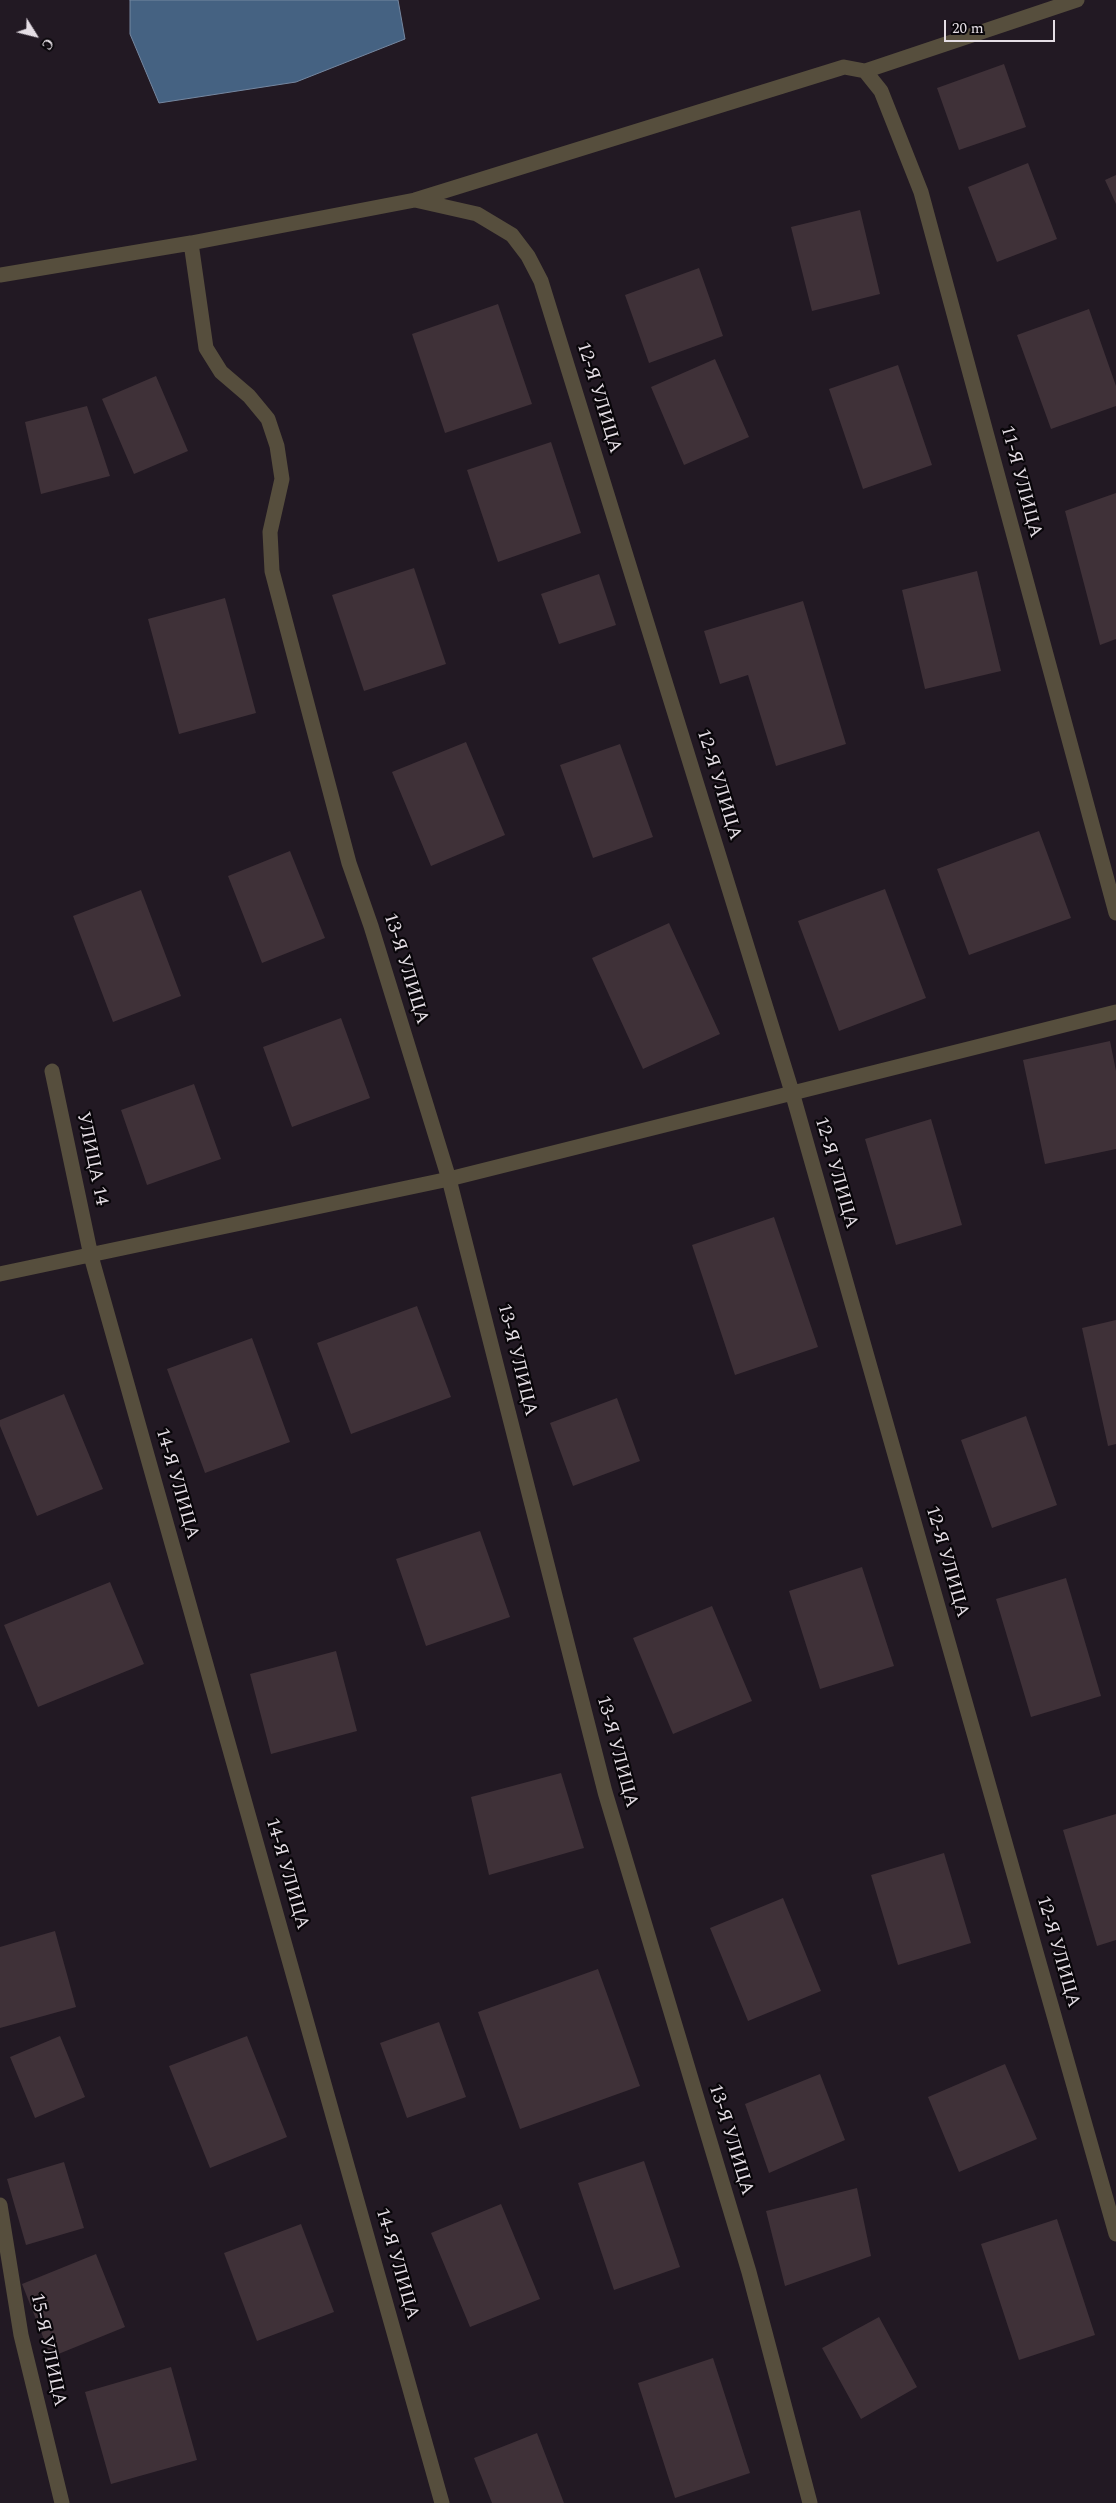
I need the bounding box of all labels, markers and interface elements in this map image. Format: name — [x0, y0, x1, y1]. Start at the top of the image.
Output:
north arrow — [10, 10, 60, 60]
scale bar — [946, 10, 1057, 42]
text: 20 m — [952, 17, 984, 40]
text: С — [36, 34, 59, 54]
street label: 12-Я УЛИЦА — [570, 340, 626, 456]
street label: 11-Я УЛИЦА — [994, 423, 1046, 541]
street label: 12-Я УЛИЦА — [690, 727, 746, 843]
street label: 13-Я УЛИЦА — [377, 911, 433, 1027]
street label: УЛИЦА 14 — [70, 1110, 112, 1208]
street label: 12-Я УЛИЦА — [808, 1114, 862, 1232]
street label: 13-Я УЛИЦА — [491, 1301, 541, 1419]
street label: 14-Я УЛИЦА — [149, 1425, 203, 1543]
street label: 12-Я УЛИЦА — [919, 1503, 973, 1621]
street label: 13-Я УЛИЦА — [590, 1693, 642, 1811]
street label: 14-Я УЛИЦА — [259, 1815, 313, 1933]
street label: 12-Я УЛИЦА — [1030, 1893, 1084, 2011]
street label: 13-Я УЛИЦА — [702, 2082, 758, 2198]
street label: 14-Я УЛИЦА — [369, 2205, 423, 2323]
street label: 15-Я УЛИЦА — [24, 2291, 70, 2409]

